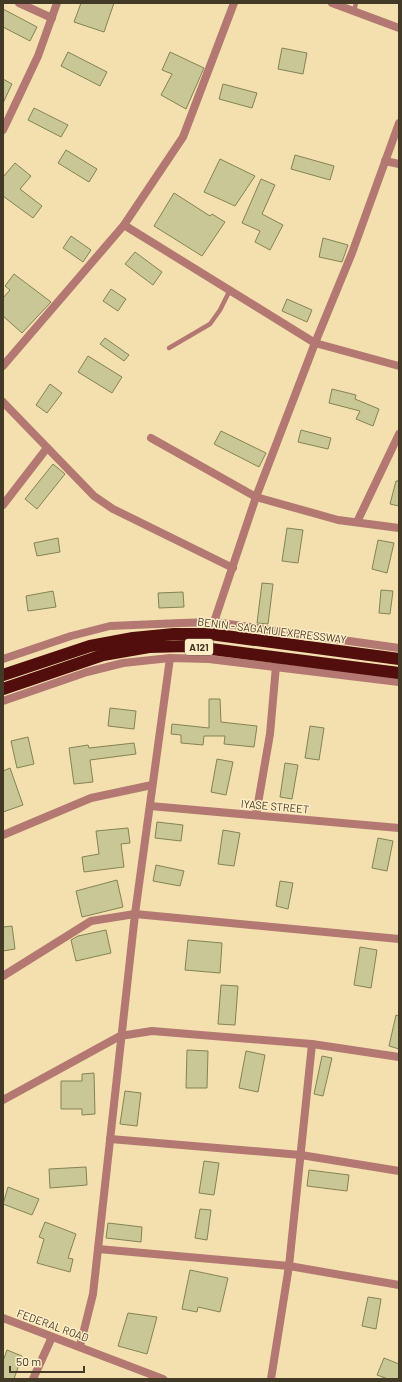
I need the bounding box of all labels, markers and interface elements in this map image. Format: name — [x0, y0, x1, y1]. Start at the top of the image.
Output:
street label: BENIN - SAGAMU EXPRESSWAY — [197, 614, 347, 646]
road number: A121 — [185, 639, 213, 655]
street label: IYASE STREET — [240, 797, 310, 815]
street label: FEDERAL ROAD — [15, 1306, 91, 1344]
scale bar — [10, 1348, 84, 1374]
text: 50 m — [16, 1354, 41, 1368]

